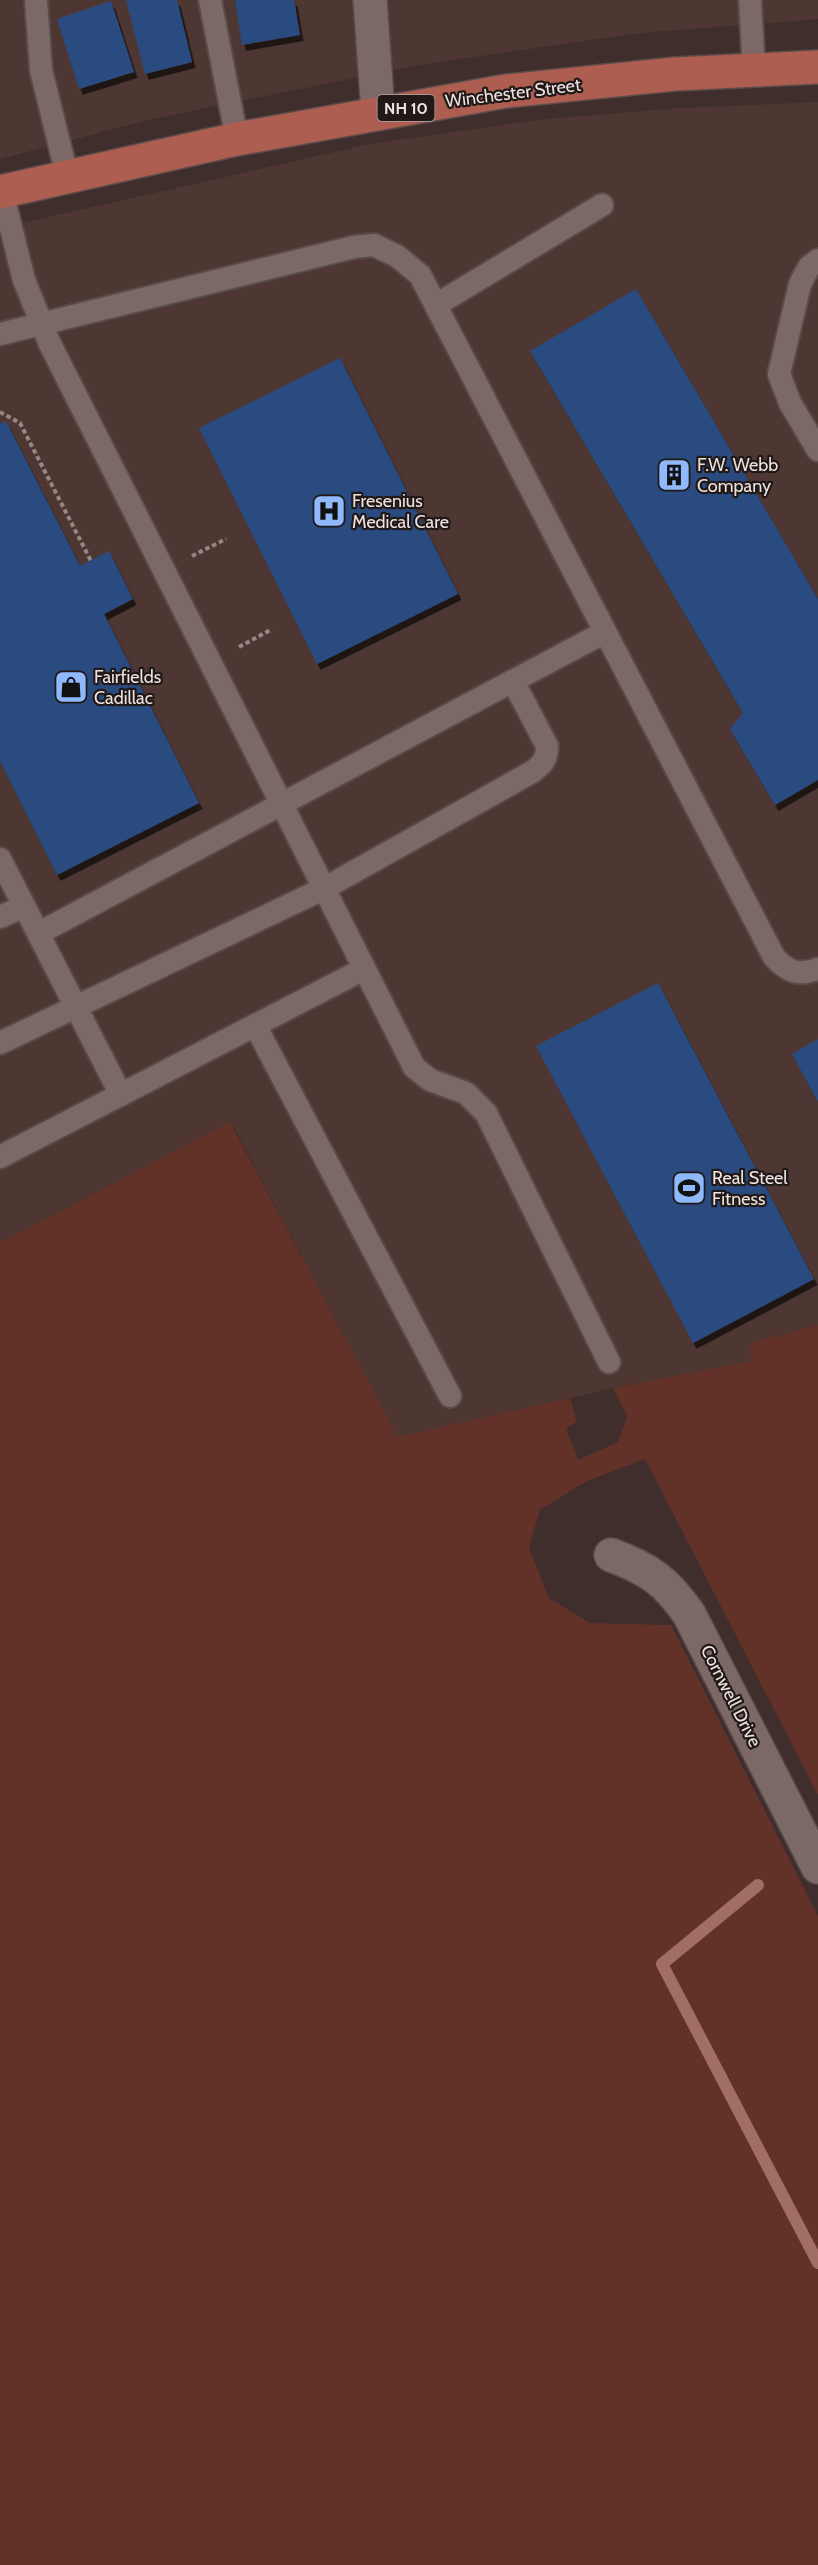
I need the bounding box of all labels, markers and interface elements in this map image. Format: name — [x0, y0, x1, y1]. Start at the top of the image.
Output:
street label: Winchester Street — [444, 74, 582, 112]
road number: NH 10 — [378, 95, 434, 121]
place label: F.W. Webb Company — [697, 454, 778, 497]
building icon: F.W. Webb Company — [656, 457, 692, 493]
place label: Fresenius Medical Care — [352, 490, 449, 533]
hospital icon: Fresenius Medical Care — [311, 493, 347, 529]
place label: Fairfields Cadillac — [94, 666, 161, 709]
shop icon: Fairfields Cadillac — [53, 669, 89, 705]
place label: Real Steel Fitness — [712, 1167, 788, 1210]
sports icon: Real Steel Fitness — [671, 1170, 707, 1206]
street label: Cornwell Drive — [696, 1641, 766, 1751]

